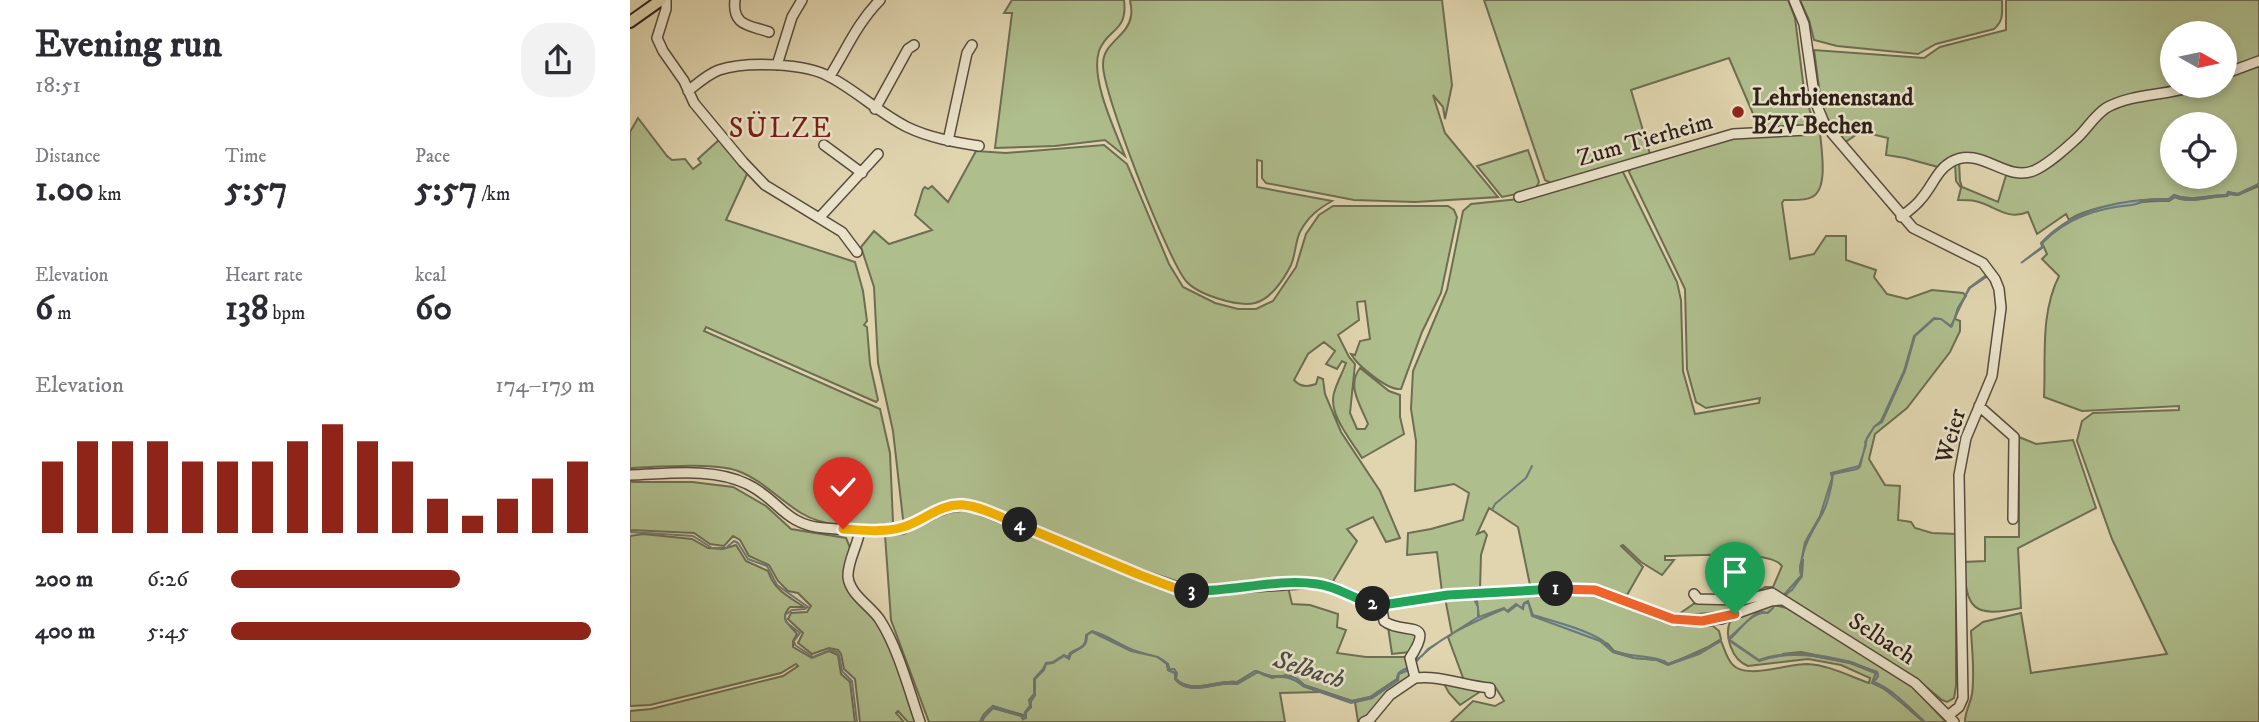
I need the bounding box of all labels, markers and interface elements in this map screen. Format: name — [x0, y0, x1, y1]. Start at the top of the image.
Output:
text: Evening run — [35, 21, 222, 69]
north arrow — [2160, 21, 2236, 98]
map controls — [2160, 21, 2237, 189]
button: share — [521, 23, 595, 97]
text: 18:51 — [35, 71, 81, 100]
place label: Lehrbienenstand BZV Bechen — [1752, 83, 1914, 141]
marker: Lehrbienenstand BZV Bechen — [1730, 104, 1746, 120]
street label: Zum Tierheim — [1574, 106, 1716, 174]
district label: SÜLZE — [729, 111, 833, 146]
button: locate — [2160, 112, 2237, 189]
text: Distance — [35, 145, 100, 168]
text: Time — [225, 145, 266, 168]
text: Pace — [415, 145, 450, 168]
text: 1.00 — [35, 168, 94, 212]
text: 5:57 — [225, 168, 287, 212]
text: 5:57 — [415, 168, 477, 212]
text: km — [94, 183, 122, 206]
text: /km — [477, 183, 510, 206]
text: Elevation — [35, 264, 109, 287]
text: Heart rate — [225, 264, 303, 287]
text: kcal — [415, 264, 446, 287]
text: 6 — [35, 287, 53, 331]
text: 138 — [225, 287, 268, 331]
text: 60 — [415, 287, 452, 331]
text: m — [53, 302, 72, 325]
text: bpm — [268, 302, 305, 325]
text: Elevation — [35, 371, 124, 400]
text: 174–179 m — [495, 371, 595, 400]
street label: Weier — [1929, 405, 1973, 468]
pin — [813, 457, 873, 529]
icon: check — [824, 468, 862, 506]
pin: 4 — [1002, 508, 1038, 542]
text: 4 — [1014, 513, 1025, 536]
pin — [1705, 542, 1765, 614]
icon: arrive — [1716, 553, 1754, 591]
text: 200 m — [35, 565, 93, 594]
text: 6:26 — [147, 565, 188, 594]
pin: 1 — [1538, 572, 1574, 606]
pin: 3 — [1174, 574, 1210, 608]
text: 1 — [1552, 577, 1559, 600]
text: 3 — [1188, 579, 1195, 602]
pin: 2 — [1356, 586, 1390, 622]
text: 2 — [1368, 592, 1377, 615]
street label: Selbach — [1843, 606, 1922, 672]
text: 400 m — [35, 617, 95, 646]
text: 5:45 — [147, 617, 189, 646]
water label: Selbach — [1268, 643, 1349, 697]

